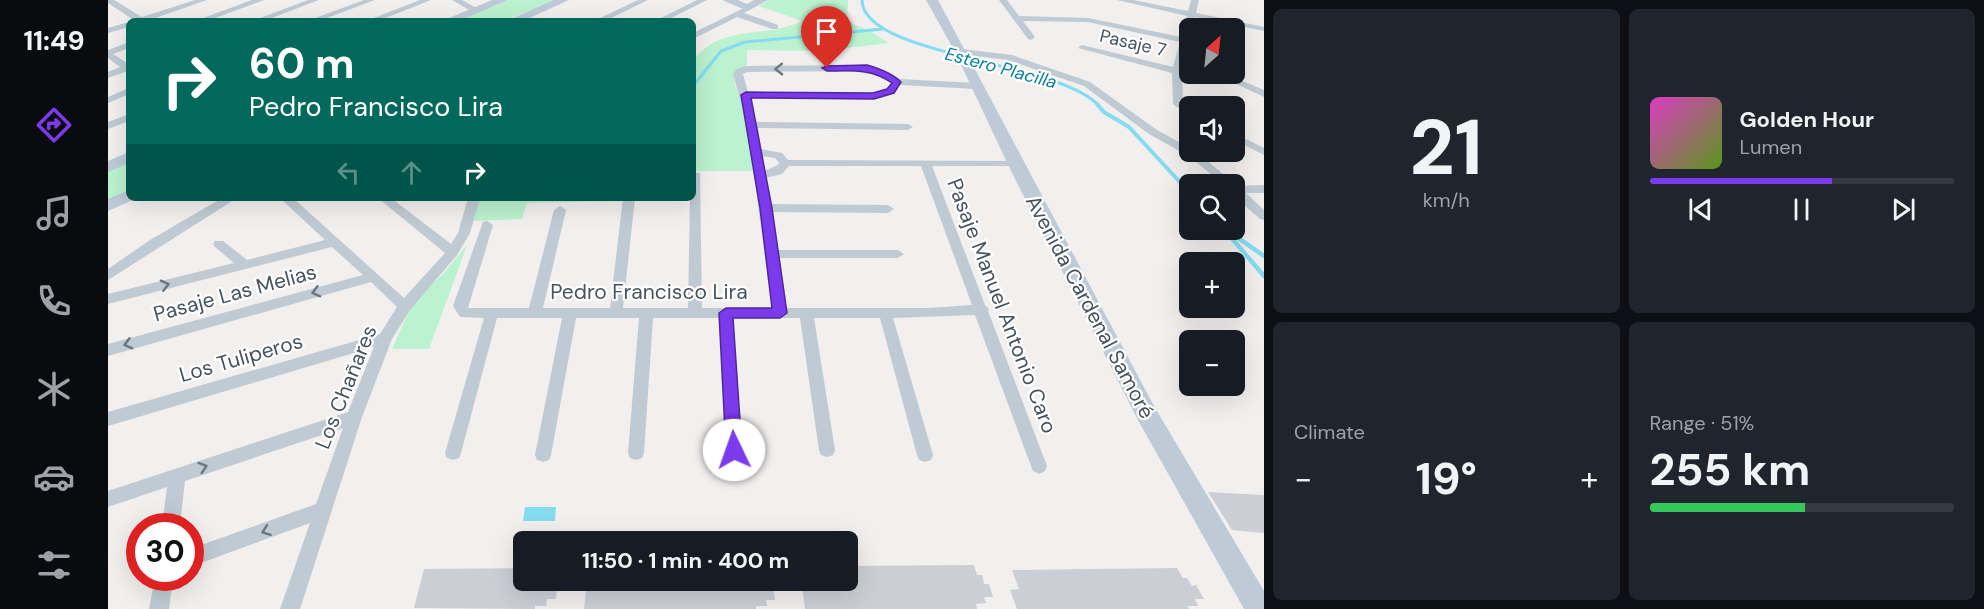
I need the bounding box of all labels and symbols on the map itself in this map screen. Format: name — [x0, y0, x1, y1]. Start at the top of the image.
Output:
pin — [801, 6, 852, 68]
north arrow — [1179, 18, 1245, 84]
street label: Pasaje 7 — [1097, 24, 1169, 62]
water label: Estero Placilla — [942, 42, 1060, 94]
one-way arrow — [774, 63, 783, 75]
street label: Pasaje Manuel Antonio Caro — [940, 175, 1064, 437]
street label: Avenida Cardenal Samoré — [1019, 190, 1161, 424]
street label: Pasaje Las Melias — [150, 258, 320, 328]
street label: Pedro Francisco Lira — [550, 278, 748, 306]
one-way arrow — [160, 279, 170, 292]
one-way arrow — [312, 285, 322, 297]
street label: Los Chañares — [308, 321, 384, 453]
street label: Los Tuliperos — [176, 327, 306, 389]
one-way arrow — [124, 337, 134, 349]
position arrow — [702, 418, 766, 482]
one-way arrow — [197, 462, 208, 474]
speed limit sign: 30 — [126, 513, 204, 591]
one-way arrow — [262, 523, 272, 536]

